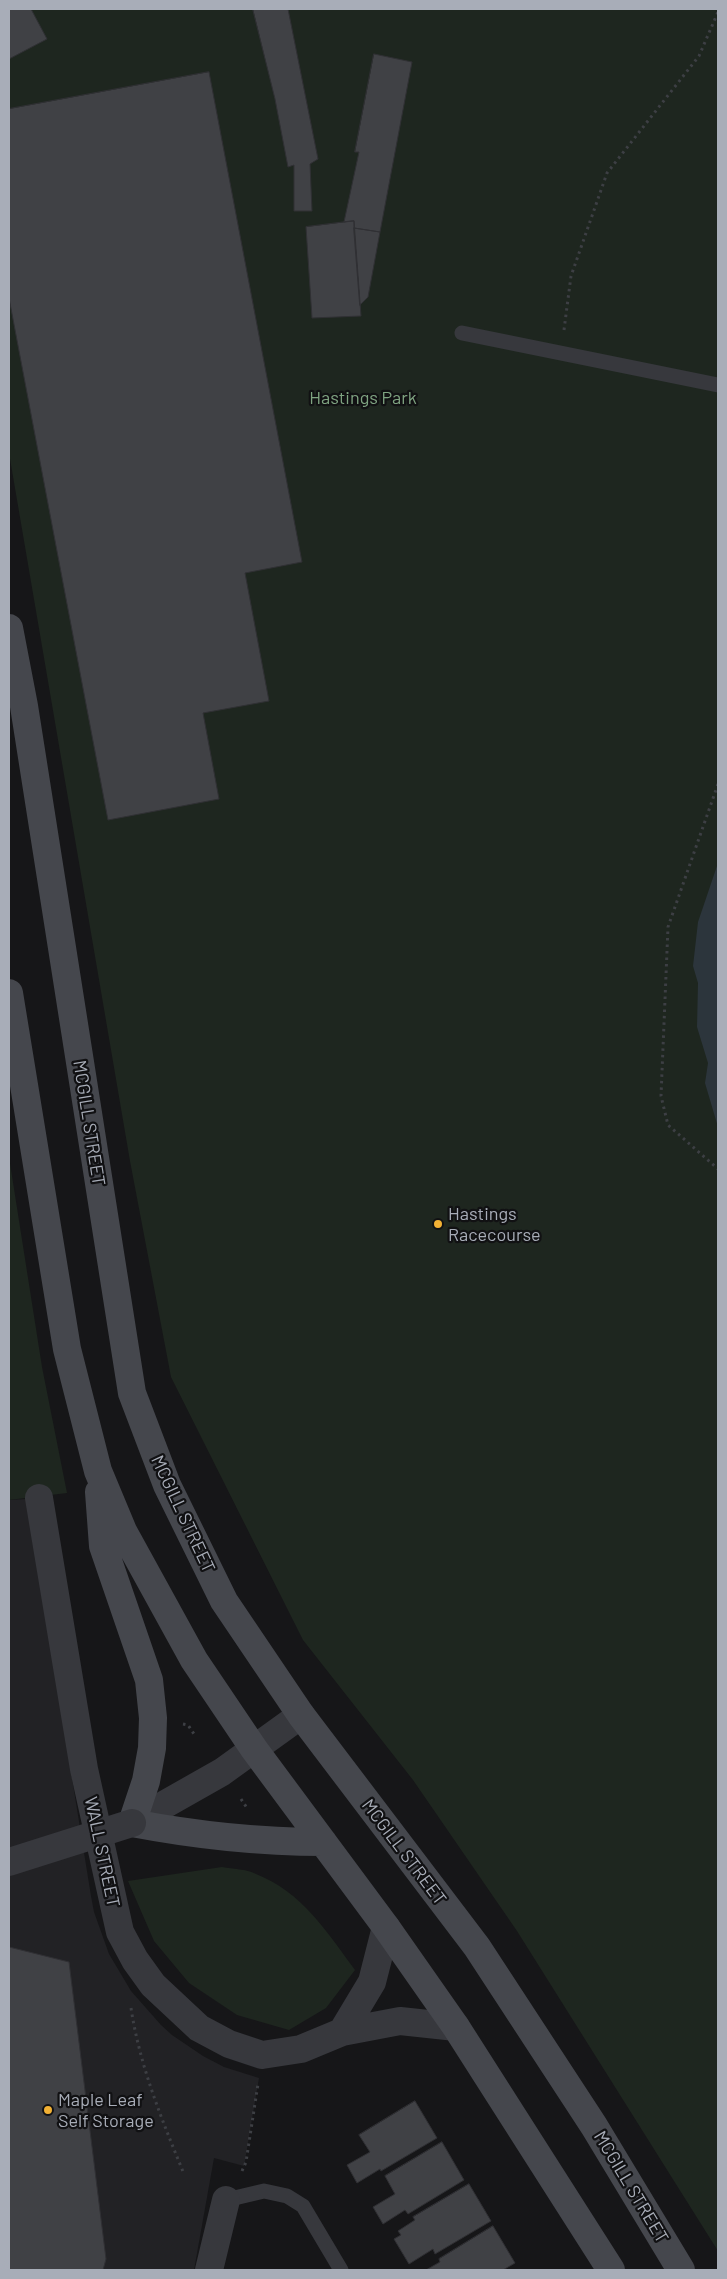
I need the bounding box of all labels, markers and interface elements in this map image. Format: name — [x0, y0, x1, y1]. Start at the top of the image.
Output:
park label: Hastings Park — [309, 387, 417, 409]
street label: MCGILL STREET — [68, 1059, 110, 1187]
place label: Hastings Racecourse — [448, 1203, 541, 1246]
marker: Hastings Racecourse — [432, 1218, 444, 1230]
street label: MCGILL STREET — [146, 1452, 220, 1576]
street label: WALL STREET — [80, 1795, 124, 1909]
street label: MCGILL STREET — [357, 1795, 451, 1909]
place label: Maple Leaf Self Storage — [58, 2089, 154, 2132]
marker: Maple Leaf Self Storage — [42, 2104, 54, 2116]
street label: MCGILL STREET — [589, 2127, 673, 2247]

